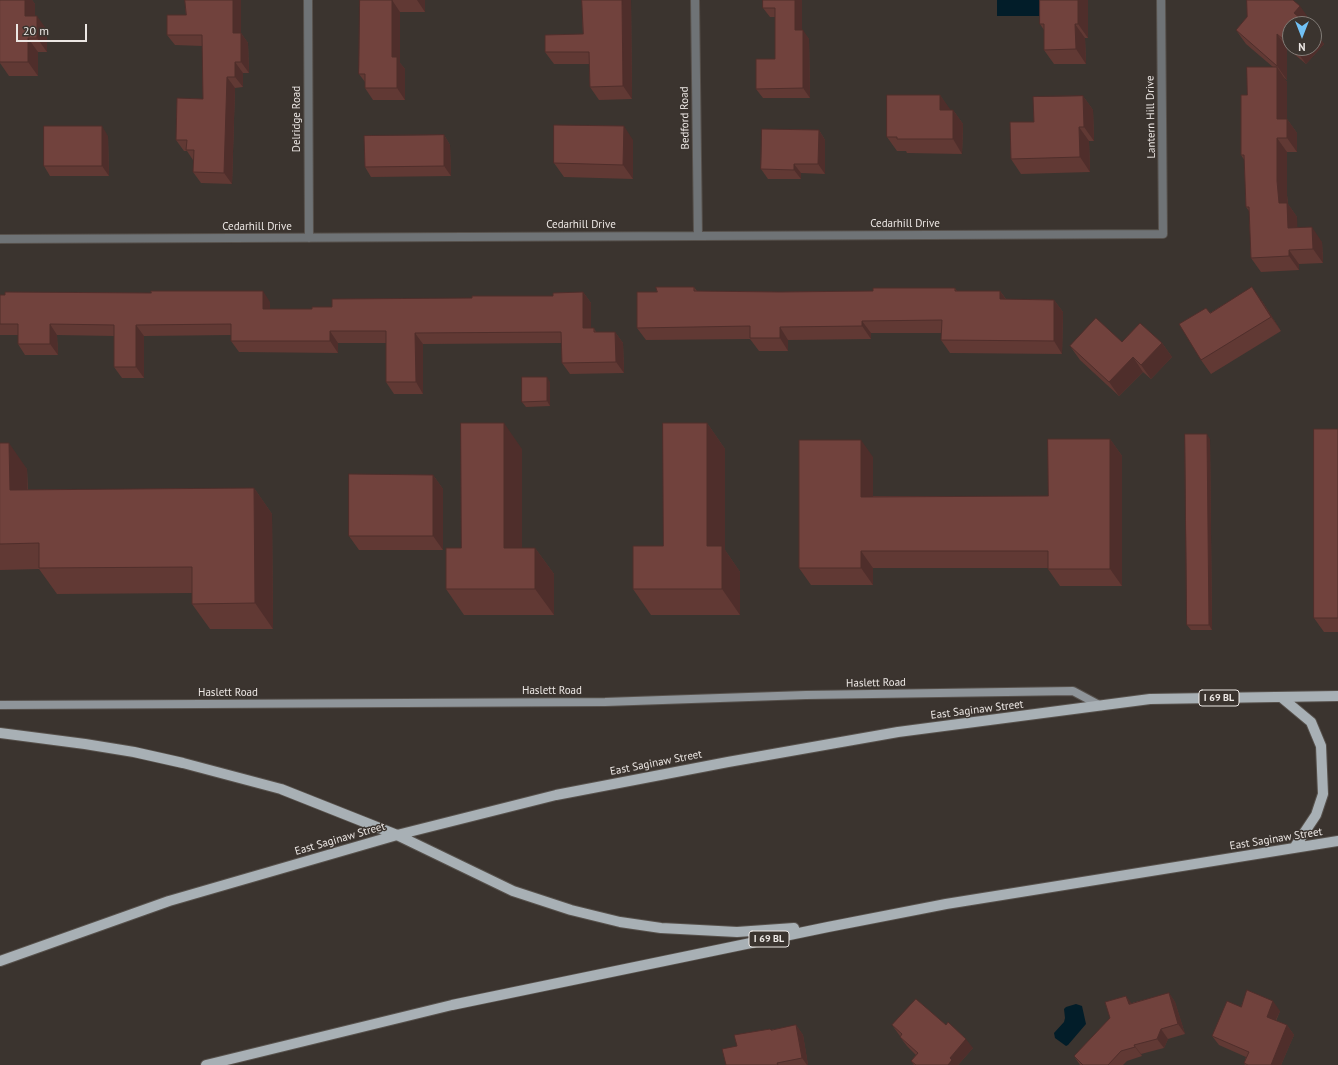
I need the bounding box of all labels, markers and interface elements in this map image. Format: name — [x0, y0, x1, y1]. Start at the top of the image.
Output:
scale bar — [18, 16, 89, 42]
north arrow — [1282, 16, 1322, 56]
text: 20 m — [23, 23, 49, 38]
text: N — [1298, 40, 1306, 54]
street label: Lantern Hill Drive — [1144, 75, 1158, 159]
street label: Delridge Road — [290, 86, 304, 152]
street label: Bedford Road — [678, 86, 692, 150]
street label: Cedarhill Drive — [870, 217, 940, 231]
street label: Cedarhill Drive — [546, 218, 616, 232]
street label: Cedarhill Drive — [222, 220, 292, 234]
street label: Haslett Road — [846, 676, 906, 690]
street label: Haslett Road — [522, 684, 582, 698]
street label: Haslett Road — [198, 686, 258, 700]
road number: I 69 BL — [1199, 690, 1239, 706]
street label: East Saginaw Street — [930, 698, 1024, 722]
street label: East Saginaw Street — [609, 748, 703, 778]
street label: East Saginaw Street — [293, 820, 387, 858]
street label: East Saginaw Street — [1229, 825, 1323, 853]
road number: I 69 BL — [749, 931, 789, 947]

